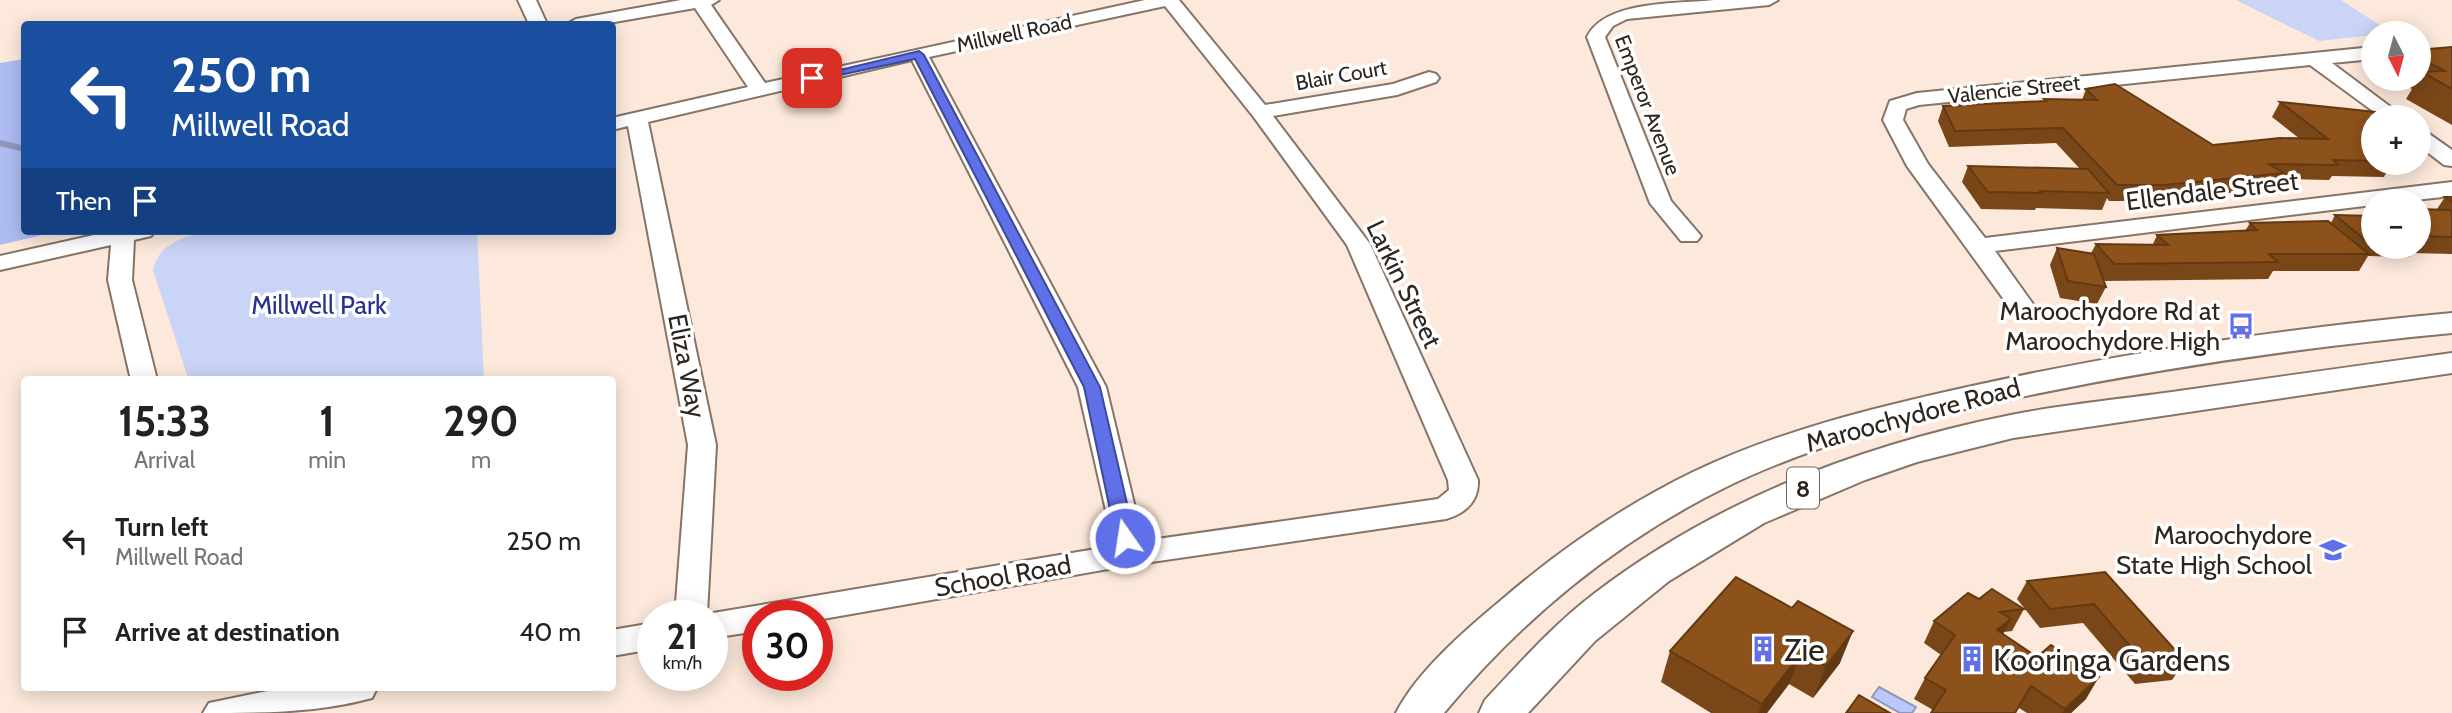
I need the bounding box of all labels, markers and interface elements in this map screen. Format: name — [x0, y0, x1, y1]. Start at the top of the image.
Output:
street label: Millwell Road — [954, 9, 1074, 57]
north arrow — [2361, 21, 2431, 91]
map controls — [2361, 21, 2431, 259]
street label: Emperor Avenue — [1610, 31, 1686, 179]
text: 250 m — [171, 45, 311, 104]
pin — [782, 48, 842, 108]
icon: left — [56, 49, 147, 140]
street label: Blair Court — [1293, 55, 1389, 95]
icon: arrive — [793, 59, 831, 97]
street label: Valencie Street — [1947, 70, 2081, 108]
text: Millwell Road — [171, 105, 350, 144]
button: + — [2361, 105, 2431, 175]
street label: Ellendale Street — [2124, 165, 2300, 217]
icon: arrive — [126, 182, 164, 220]
text: Then — [56, 185, 112, 217]
button: − — [2361, 189, 2431, 259]
street label: Larkin Street — [1359, 215, 1449, 353]
park label: Millwell Park — [251, 289, 387, 321]
place label: Maroochydore Rd at Maroochydore High — [1999, 295, 2220, 357]
street label: Eliza Way — [661, 311, 713, 421]
bus stop icon: Maroochydore Rd at Maroochydore High — [2226, 311, 2256, 341]
street label: Maroochydore Road — [1802, 371, 2024, 459]
text: 15:33 — [118, 395, 211, 447]
text: 1 — [319, 395, 335, 447]
text: 290 — [443, 395, 519, 447]
text: Arrival — [134, 446, 195, 474]
text: min — [308, 446, 346, 474]
text: m — [471, 446, 491, 474]
road number: 8 — [1787, 467, 1819, 508]
position arrow — [1088, 501, 1162, 575]
text: Turn left — [115, 511, 208, 543]
place label: Maroochydore State High School — [2116, 519, 2312, 581]
icon: left — [56, 522, 94, 560]
text: 250 m — [507, 525, 581, 557]
school or university icon: Maroochydore State High School — [2318, 535, 2348, 565]
text: Millwell Road — [115, 543, 243, 571]
street label: School Road — [932, 548, 1074, 604]
speed limit sign: 30 — [742, 600, 833, 691]
icon: arrive — [56, 613, 94, 651]
text: 21 — [667, 615, 698, 658]
text: Arrive at destination — [115, 616, 340, 648]
text: 40 m — [519, 616, 581, 648]
place label: Zie — [1784, 630, 1825, 669]
building icon: Zie — [1748, 634, 1778, 664]
place label: Kooringa Gardens — [1993, 640, 2230, 679]
building icon: Kooringa Gardens — [1957, 644, 1987, 674]
text: km/h — [663, 652, 702, 674]

